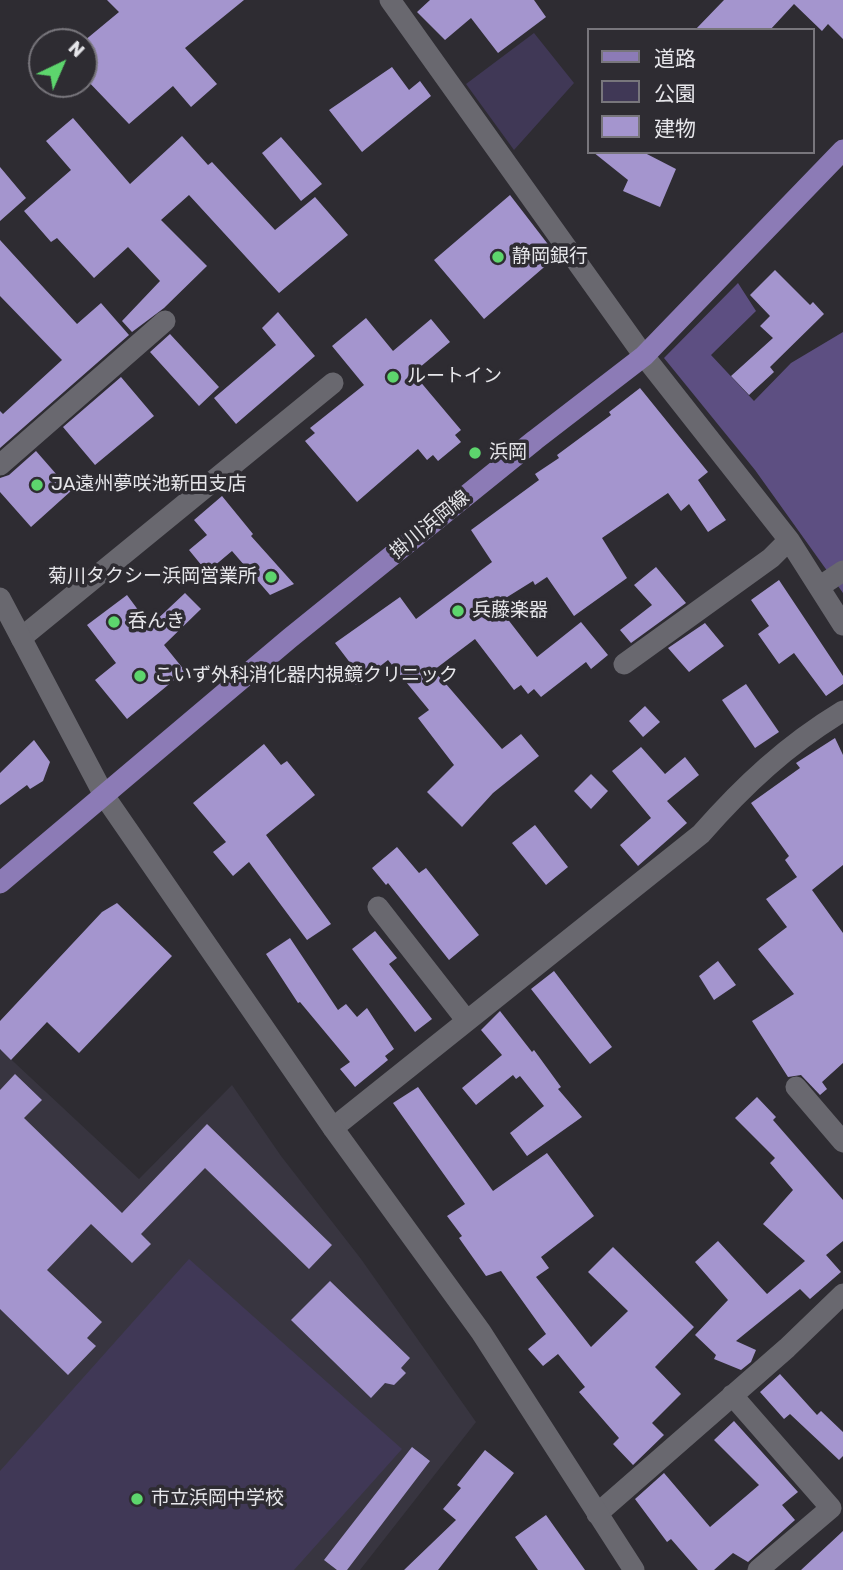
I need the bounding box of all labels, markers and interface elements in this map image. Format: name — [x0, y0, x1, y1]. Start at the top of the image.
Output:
north arrow — [28, 28, 98, 98]
legend — [588, 28, 815, 154]
text: N — [64, 36, 89, 62]
text: 道路 — [654, 46, 696, 71]
text: 公園 — [654, 81, 696, 106]
text: 建物 — [654, 116, 696, 141]
place label: 静岡銀行 — [512, 246, 588, 268]
marker: 静岡銀行 — [490, 249, 506, 265]
place label: ルートイン — [407, 366, 502, 388]
marker: ルートイン — [385, 369, 401, 385]
place label: 浜岡 — [489, 442, 527, 464]
marker: 浜岡 — [467, 445, 483, 461]
place label: JA遠州夢咲池新田支店 — [51, 474, 247, 496]
marker: JA遠州夢咲池新田支店 — [29, 477, 45, 493]
street label: 掛川浜岡線 — [386, 486, 474, 564]
place label: 菊川タクシー浜岡営業所 — [48, 566, 257, 588]
marker: 菊川タクシー浜岡営業所 — [263, 569, 279, 585]
place label: 兵藤楽器 — [472, 600, 548, 622]
marker: 兵藤楽器 — [450, 603, 466, 619]
place label: 呑んき — [128, 611, 185, 633]
marker: 呑んき — [106, 614, 122, 630]
place label: こいず外科消化器内視鏡クリニック — [154, 665, 458, 687]
marker: こいず外科消化器内視鏡クリニック — [132, 668, 148, 684]
place label: 市立浜岡中学校 — [151, 1488, 284, 1510]
marker: 市立浜岡中学校 — [129, 1491, 145, 1507]

